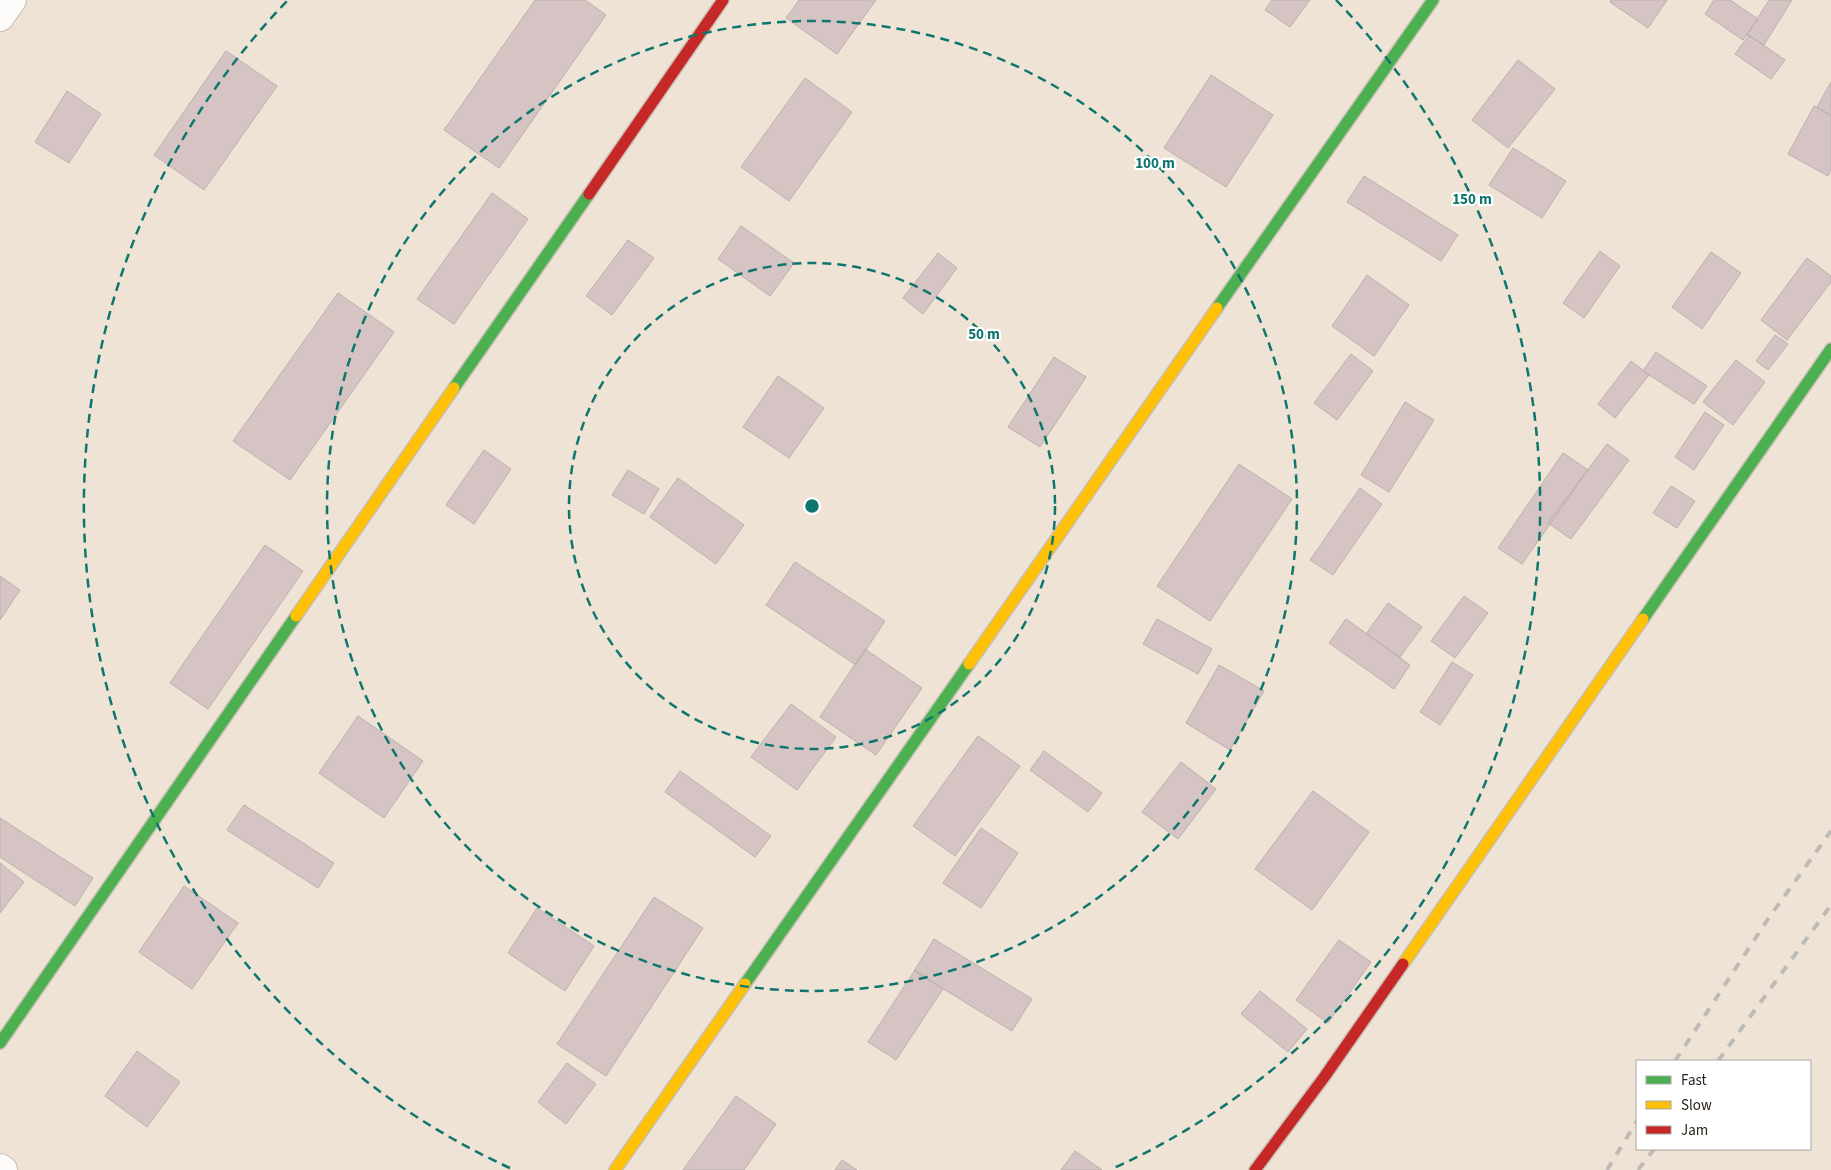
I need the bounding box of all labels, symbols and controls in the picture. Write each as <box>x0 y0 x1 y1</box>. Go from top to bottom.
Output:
text: 100 m <box>1135 153 1175 174</box>
text: 150 m <box>1452 189 1492 210</box>
text: 50 m <box>968 324 1000 345</box>
centre of rings <box>803 497 821 515</box>
legend <box>1636 1060 1811 1150</box>
text: Fast <box>1681 1070 1707 1091</box>
text: Slow <box>1681 1095 1712 1116</box>
text: Jam <box>1681 1120 1708 1141</box>

